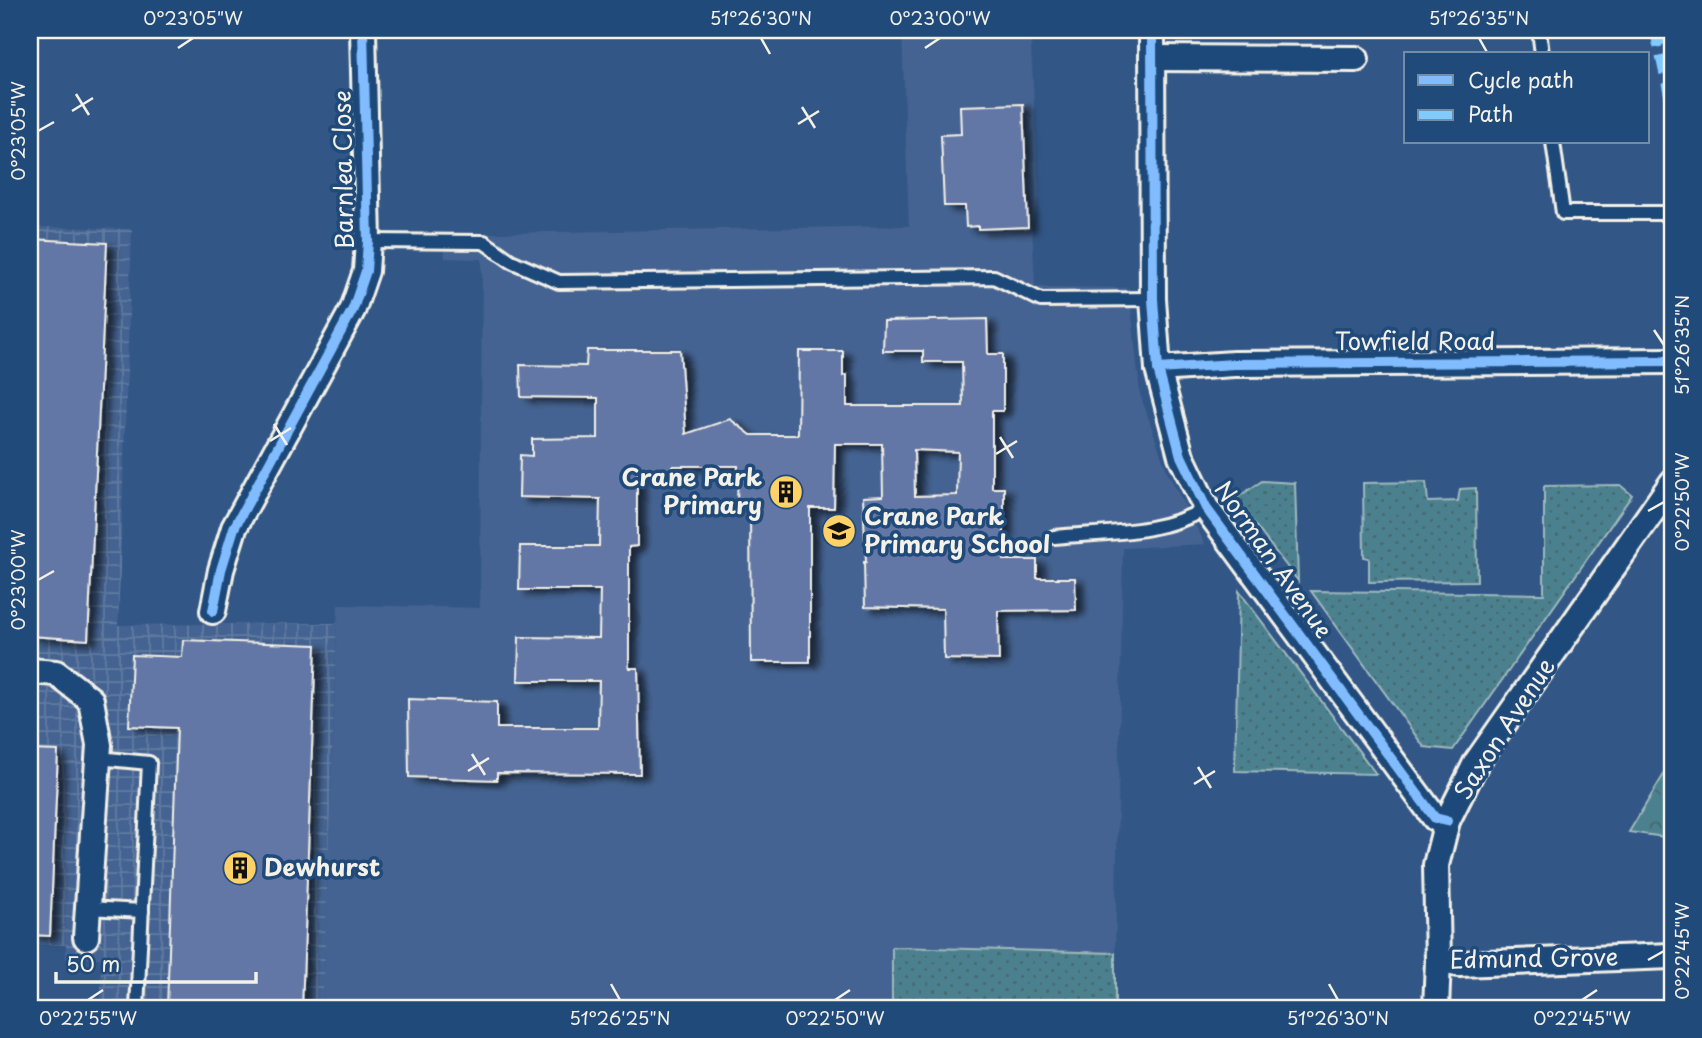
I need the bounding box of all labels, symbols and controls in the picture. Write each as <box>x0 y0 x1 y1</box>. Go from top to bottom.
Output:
text: 0°23'05"W <box>143 4 243 31</box>
text: 51°26'30"N <box>710 4 812 31</box>
text: 0°23'00"W <box>890 4 991 31</box>
text: 51°26'35"N <box>1429 4 1529 31</box>
legend <box>1404 52 1650 144</box>
text: Cycle path <box>1468 63 1574 95</box>
text: 0°23'05"W <box>4 81 31 181</box>
street label: Barnlea Close <box>323 90 361 250</box>
text: Path <box>1468 97 1513 129</box>
text: 51°26'35"N <box>1668 295 1695 395</box>
street label: Towfield Road <box>1335 322 1495 358</box>
text: 0°22'50"W <box>1668 452 1695 552</box>
place label: Crane Park Primary <box>622 458 762 522</box>
building icon: Crane Park Primary <box>767 473 805 511</box>
street label: Norman Avenue <box>1207 473 1342 645</box>
place label: Crane Park Primary School <box>864 497 1050 561</box>
school or university icon: Crane Park Primary School <box>820 512 858 550</box>
text: 0°23'00"W <box>4 529 31 631</box>
street label: Saxon Avenue <box>1444 650 1563 806</box>
place label: Dewhurst <box>264 848 380 884</box>
building icon: Dewhurst <box>221 849 259 887</box>
text: 0°22'45"W <box>1668 902 1695 1000</box>
street label: Edmund Grove <box>1449 938 1619 976</box>
scale bar <box>56 940 256 984</box>
text: 50 m <box>66 947 120 979</box>
text: 0°22'55"W <box>39 1004 137 1031</box>
text: 51°26'25"N <box>569 1004 671 1031</box>
text: 0°22'50"W <box>785 1004 885 1031</box>
text: 51°26'30"N <box>1287 1004 1389 1031</box>
text: 0°22'45"W <box>1533 1004 1631 1031</box>

